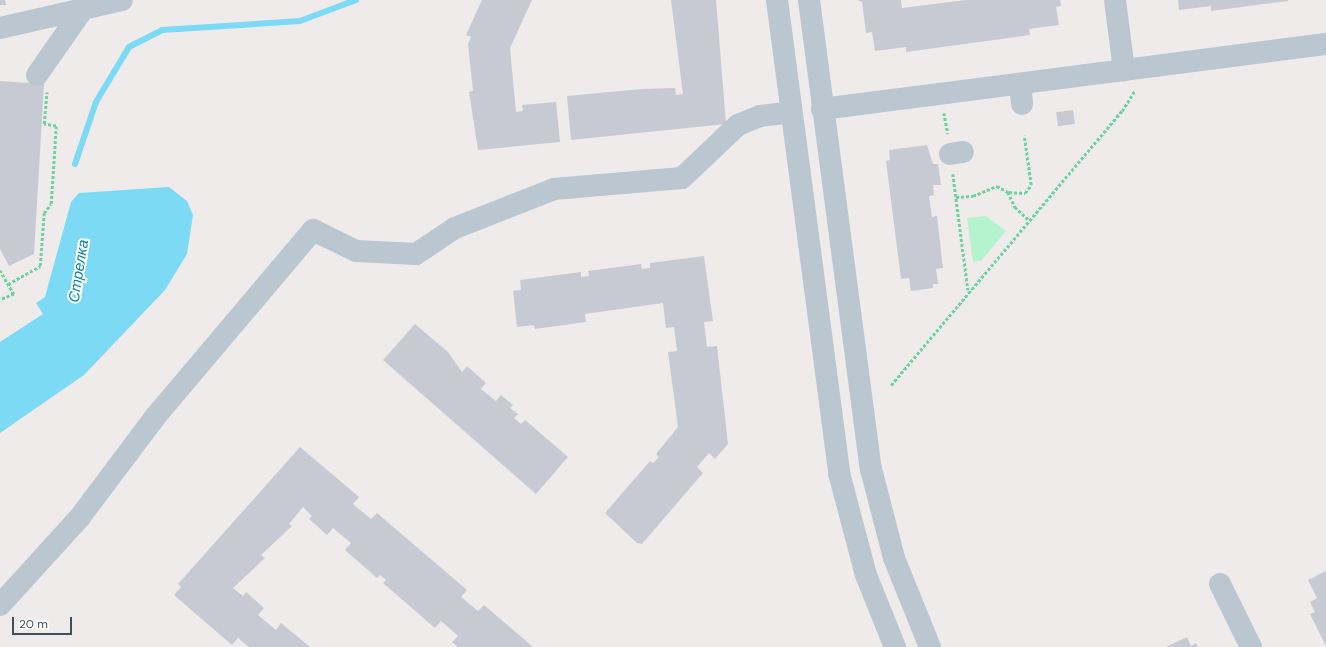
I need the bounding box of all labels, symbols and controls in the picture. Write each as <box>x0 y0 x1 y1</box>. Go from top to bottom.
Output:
water label: Стрелка <box>65 238 93 304</box>
scale bar <box>14 609 74 635</box>
text: 20 m <box>19 616 48 632</box>

